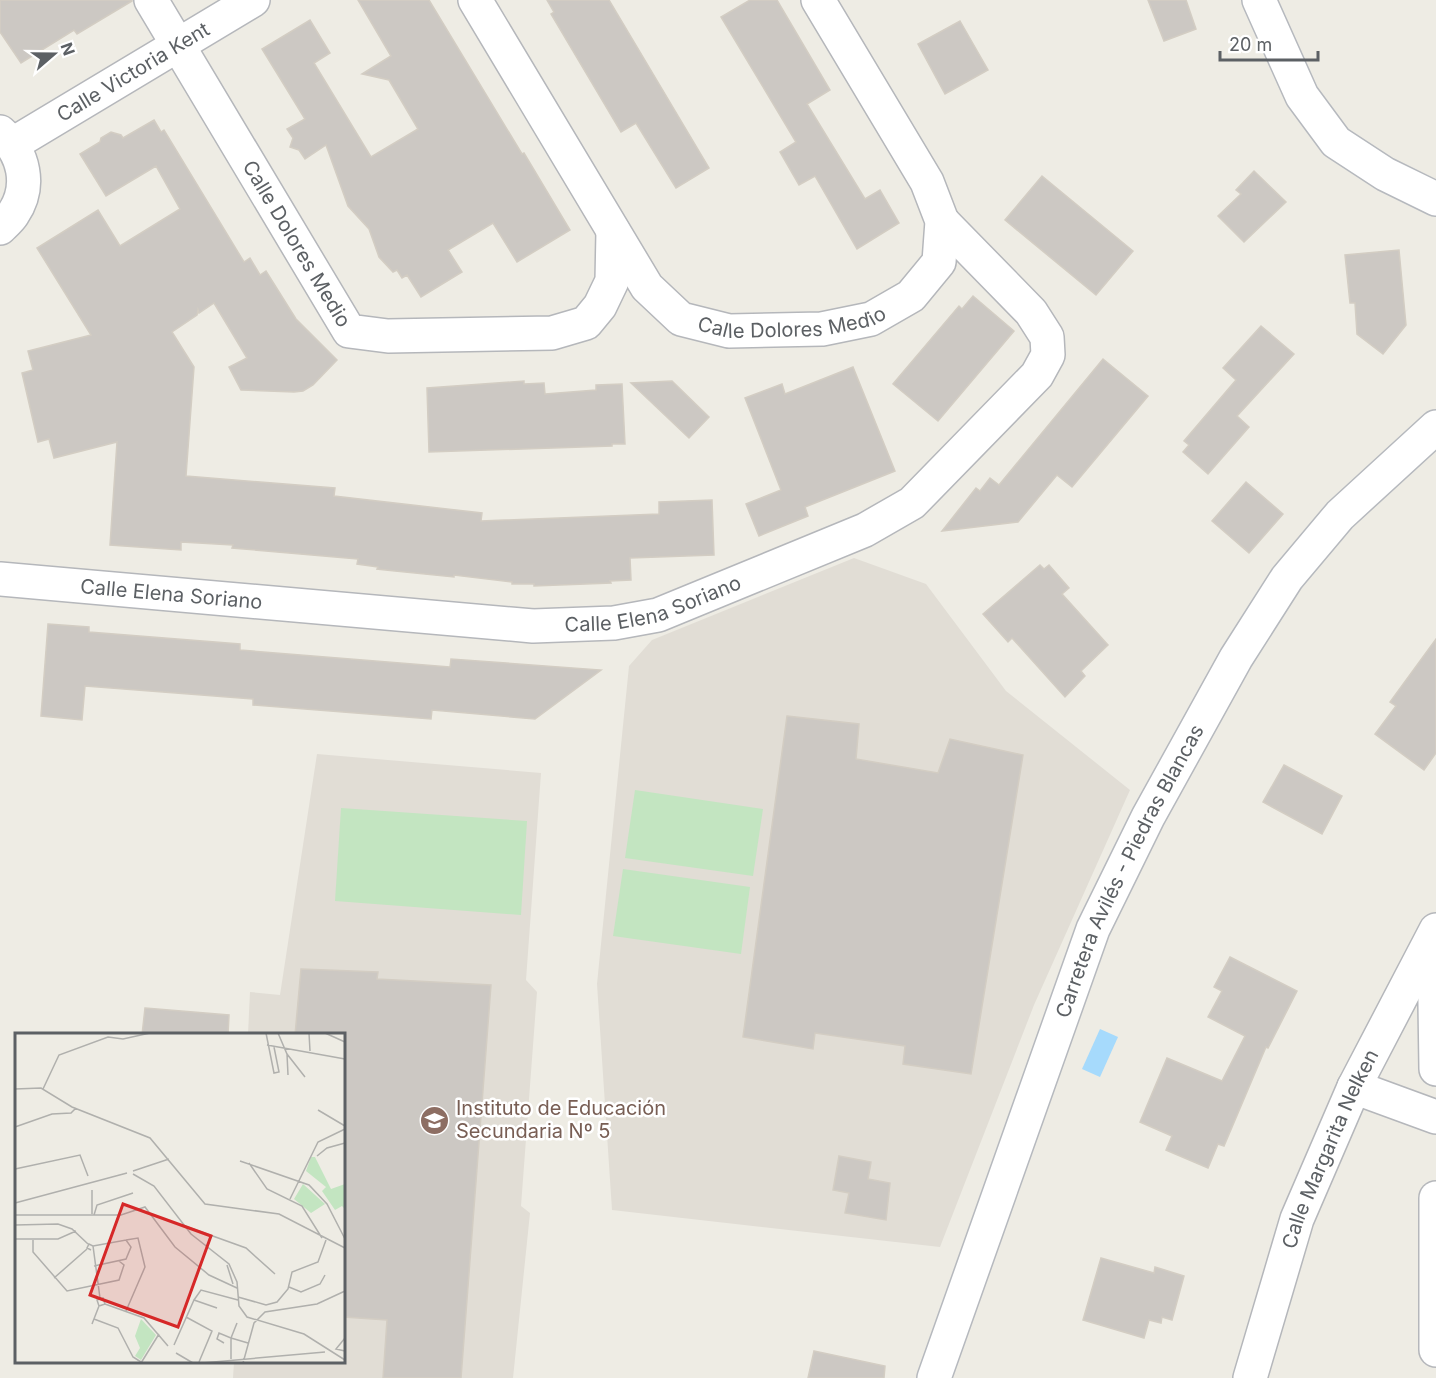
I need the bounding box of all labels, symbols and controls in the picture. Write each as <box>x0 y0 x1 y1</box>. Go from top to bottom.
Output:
street label: Calle Victoria Kent <box>52 17 214 127</box>
north arrow <box>24 24 84 84</box>
scale bar <box>1220 24 1318 62</box>
text: 20 m <box>1229 34 1272 55</box>
text: N <box>57 40 80 58</box>
street label: Calle Dolores Medio <box>238 156 356 331</box>
street label: Calle Dolores Medio <box>695 301 890 343</box>
street label: Calle Elena Soriano <box>564 570 744 637</box>
street label: Calle Elena Soriano <box>79 574 263 614</box>
street label: Carretera Avilés - Piedras Blancas <box>1051 720 1209 1021</box>
inset map <box>15 1033 345 1363</box>
street label: Calle Margarita Nelken <box>1277 1045 1384 1251</box>
place label: Instituto de Educación Secundaria Nº 5 <box>456 1096 666 1143</box>
school or university icon: Instituto de Educación Secundaria Nº 5 <box>419 1104 451 1136</box>

